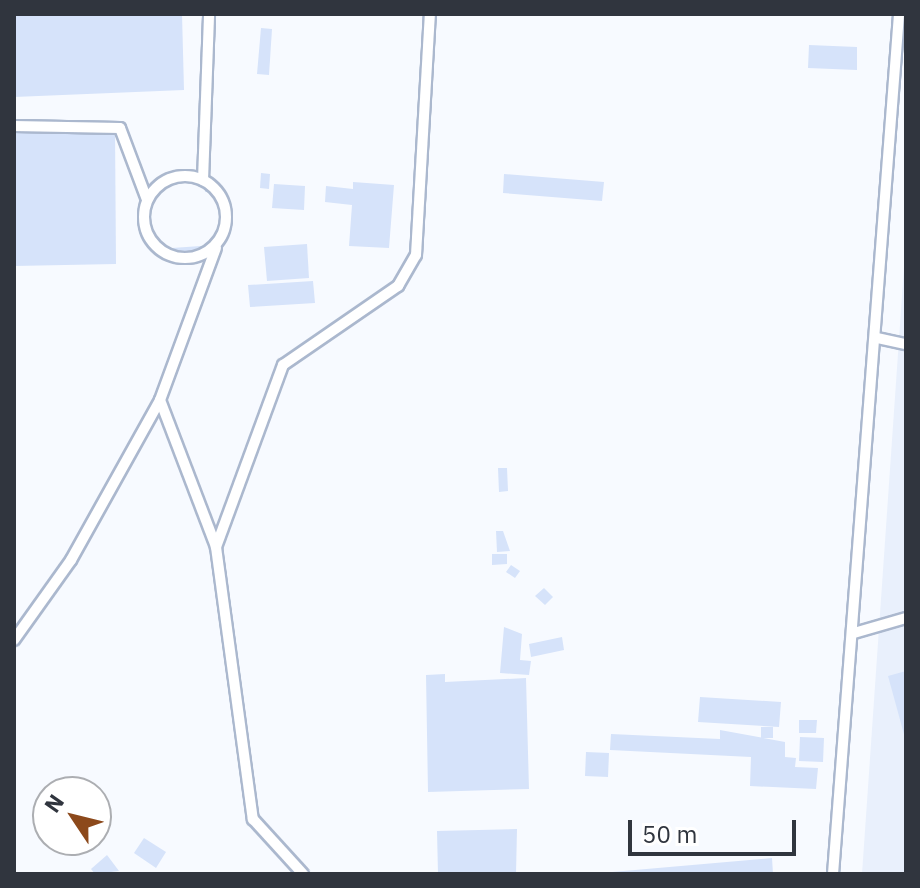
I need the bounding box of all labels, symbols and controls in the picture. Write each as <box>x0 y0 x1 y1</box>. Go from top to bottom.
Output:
north arrow <box>32 776 112 856</box>
text: N <box>37 788 70 818</box>
scale bar <box>632 804 800 854</box>
text: 50 m <box>642 818 697 850</box>

